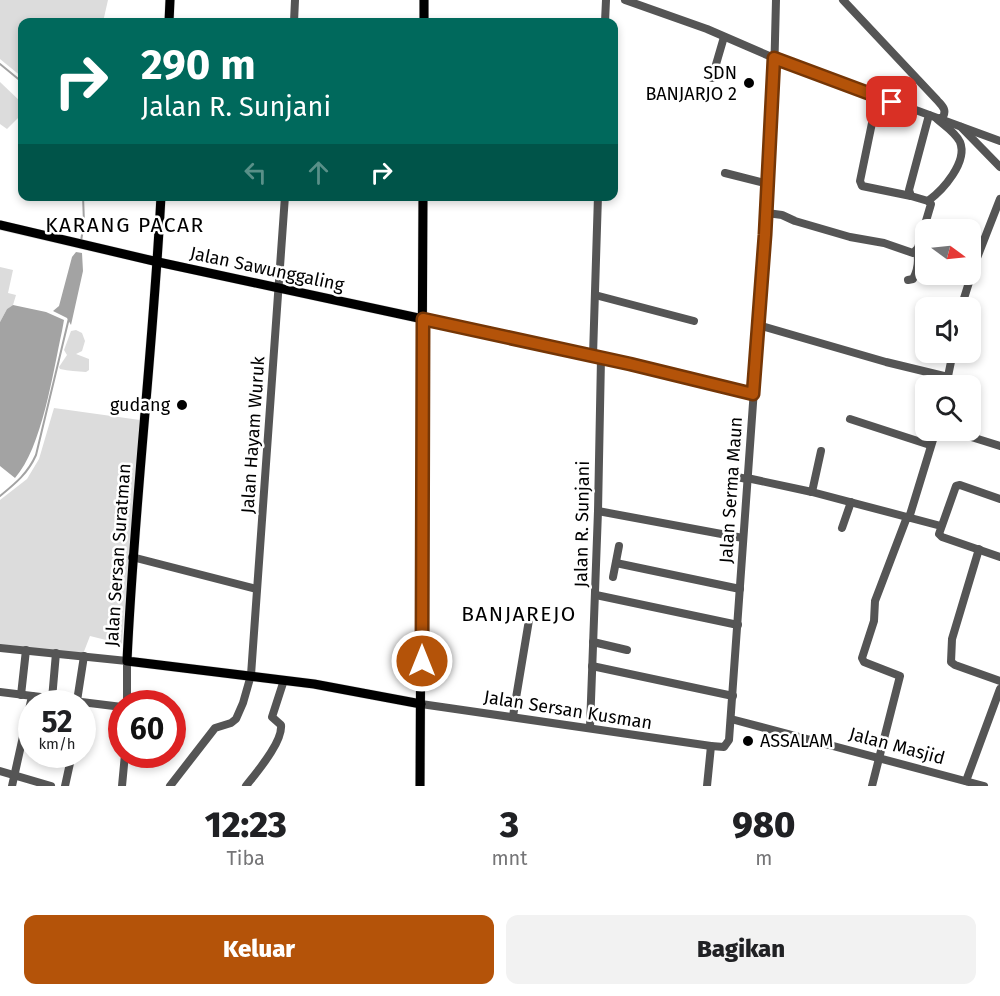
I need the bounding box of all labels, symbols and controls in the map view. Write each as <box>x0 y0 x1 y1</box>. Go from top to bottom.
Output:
text: 290 m <box>141 40 256 90</box>
icon: right <box>42 42 120 120</box>
place label: SDN BANJARJO 2 <box>645 62 737 105</box>
marker: SDN BANJARJO 2 <box>742 76 756 90</box>
pin <box>866 76 917 127</box>
icon: arrive <box>875 85 908 118</box>
text: Jalan R. Sunjani <box>141 91 331 123</box>
icon: left <box>239 156 272 189</box>
icon: ahead <box>302 156 335 189</box>
icon: right <box>365 156 398 189</box>
district label: KARANG PACAR <box>45 212 205 238</box>
north arrow <box>915 219 981 285</box>
map controls <box>915 219 981 441</box>
street label: Jalan Sawunggaling <box>188 242 347 296</box>
button: sound <box>915 297 981 363</box>
street label: Jalan Hayam Wuruk <box>237 355 270 514</box>
button: search <box>915 375 981 441</box>
place label: gudang <box>110 394 171 416</box>
marker: gudang <box>175 398 189 412</box>
street label: Jalan Serma Maun <box>715 416 747 564</box>
street label: Jalan R. Sunjani <box>570 460 594 588</box>
street label: Jalan Sersan Suratman <box>101 463 135 647</box>
district label: BANJAREJO <box>461 601 577 627</box>
position arrow <box>390 629 454 693</box>
street label: Jalan Sersan Kusman <box>482 686 654 734</box>
speed limit sign: 60 <box>108 690 186 768</box>
text: 52 <box>41 704 73 740</box>
street label: Jalan Masjid <box>847 723 947 769</box>
place label: ASSALAM <box>760 730 833 752</box>
marker: ASSALAM <box>741 734 755 748</box>
text: km/h <box>38 735 76 753</box>
text: 12:23 <box>205 803 287 847</box>
text: 3 <box>500 803 519 847</box>
text: 980 <box>732 803 795 847</box>
text: Tiba <box>226 846 265 870</box>
text: mnt <box>491 846 528 870</box>
text: m <box>755 846 772 870</box>
button: Keluar <box>24 915 494 984</box>
button: Bagikan <box>506 915 976 984</box>

